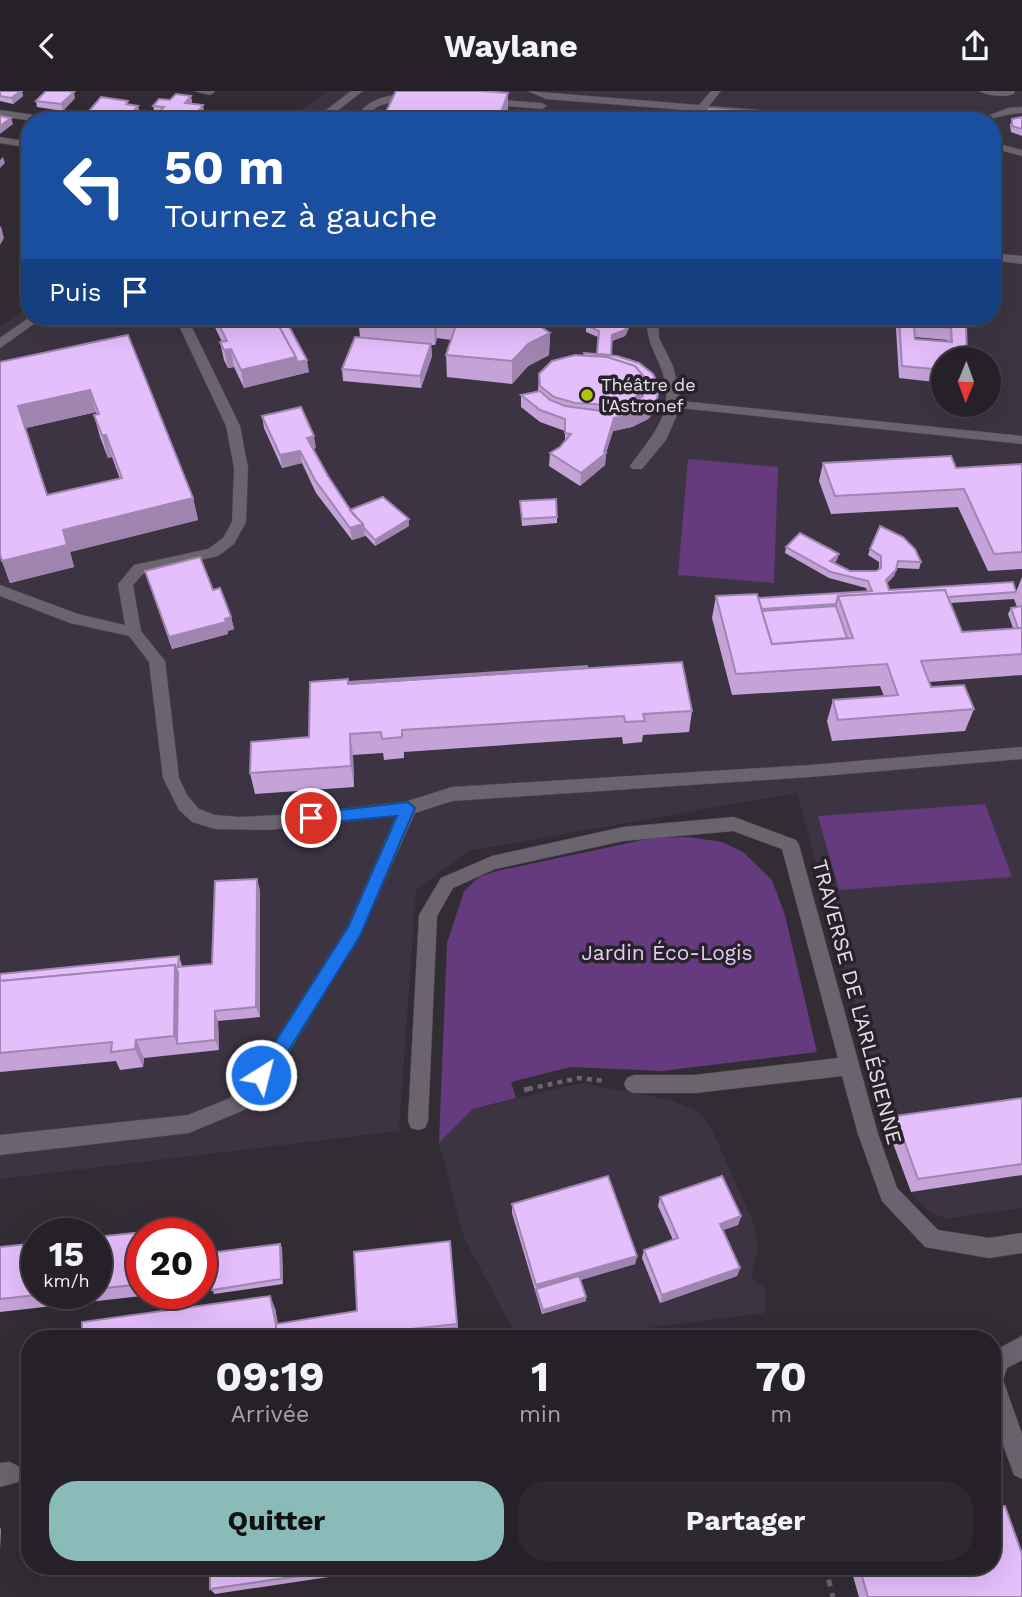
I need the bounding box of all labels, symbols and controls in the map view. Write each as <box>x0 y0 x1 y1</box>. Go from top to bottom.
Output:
icon: back <box>28 27 66 65</box>
text: Waylane <box>444 27 578 65</box>
icon: share <box>956 27 994 65</box>
text: 50 m <box>164 138 284 196</box>
icon: left <box>49 140 140 231</box>
text: Tournez à gauche <box>164 197 437 235</box>
icon: arrive <box>116 273 154 311</box>
text: Puis <box>49 277 102 307</box>
north arrow <box>931 347 1001 417</box>
map controls <box>931 347 1001 417</box>
place label: Théâtre de l'Astronef <box>601 374 696 416</box>
marker: Théâtre de l'Astronef <box>579 387 595 403</box>
pin <box>281 788 341 848</box>
icon: arrive <box>292 799 330 837</box>
street label: TRAVERSE DE L'ARLÉSIENNE <box>807 857 908 1147</box>
park label: Jardin Éco-Logis <box>581 940 753 965</box>
position arrow <box>224 1038 298 1112</box>
speed limit sign: 20 <box>126 1218 217 1309</box>
text: 15 <box>49 1233 84 1275</box>
text: km/h <box>43 1270 90 1291</box>
text: 09:19 <box>215 1352 325 1401</box>
text: 1 <box>531 1352 549 1401</box>
text: 70 <box>755 1352 807 1401</box>
text: Arrivée <box>231 1401 309 1428</box>
text: min <box>519 1401 561 1428</box>
text: m <box>770 1401 792 1428</box>
button: Quitter <box>49 1481 504 1561</box>
button: Partager <box>518 1481 973 1561</box>

